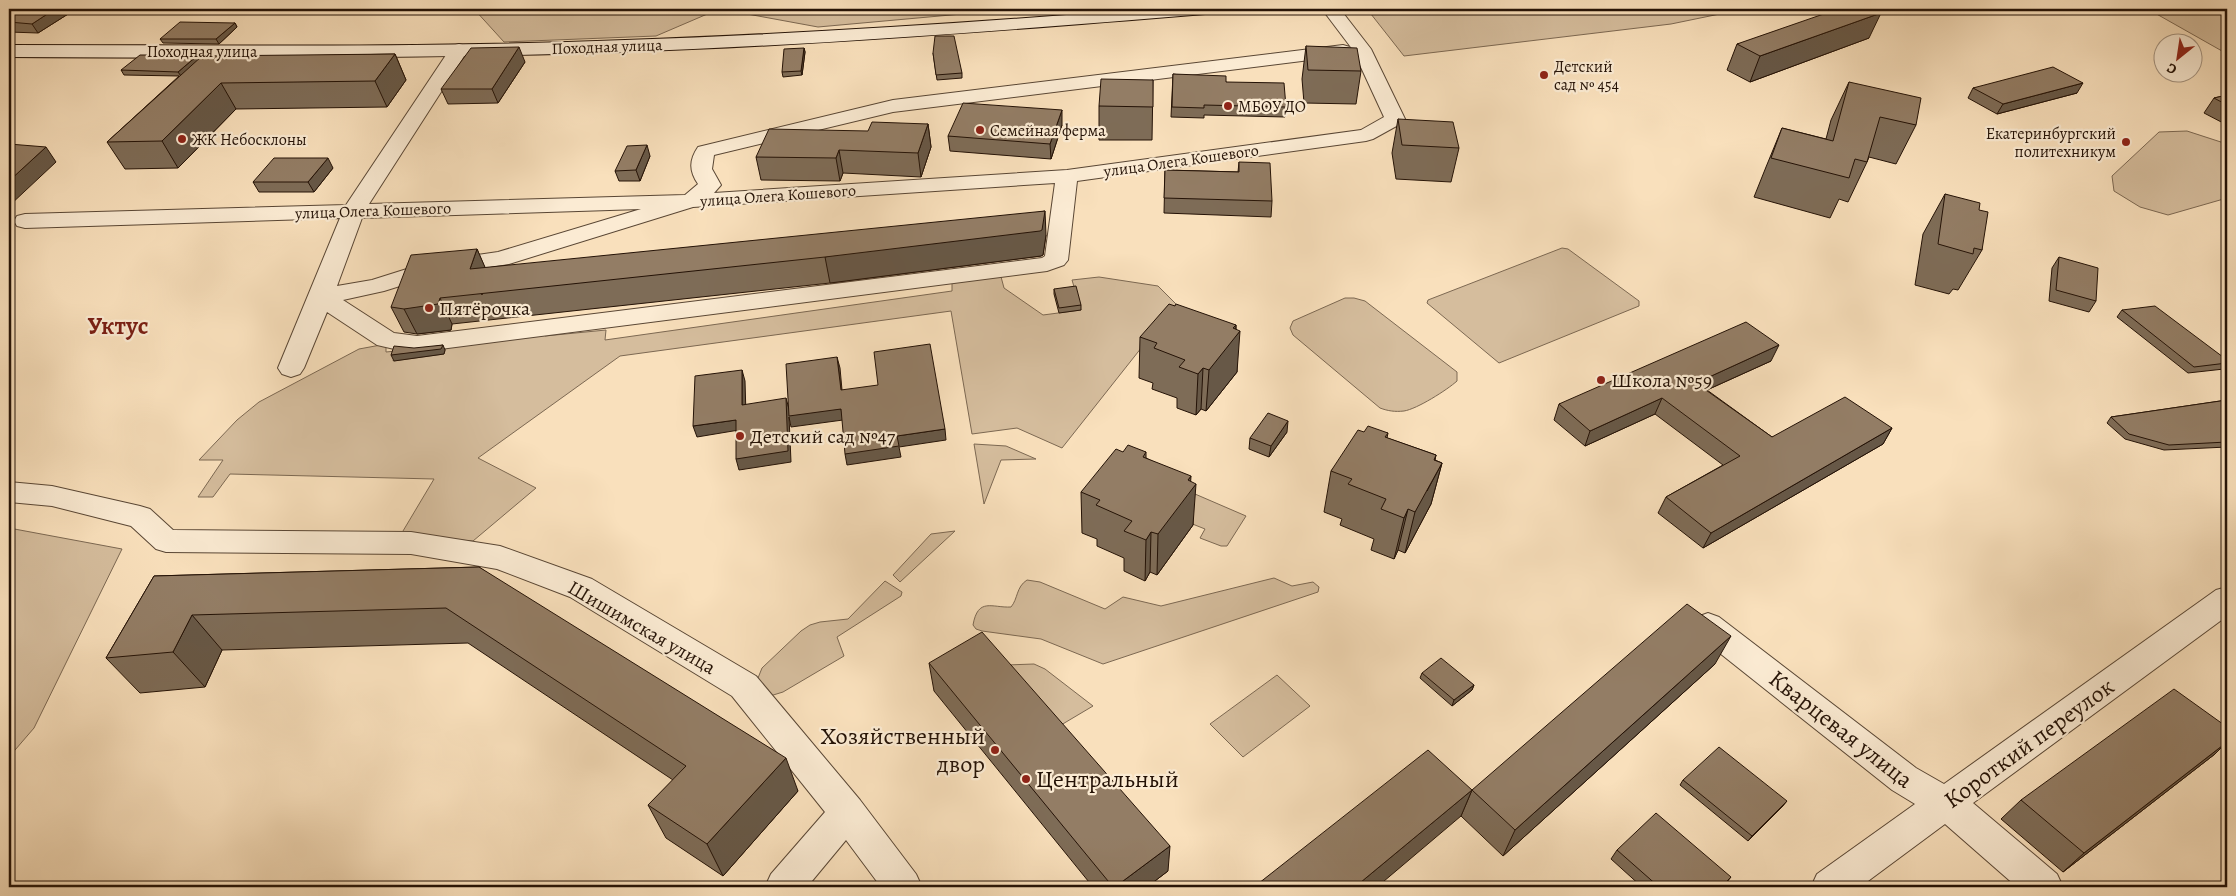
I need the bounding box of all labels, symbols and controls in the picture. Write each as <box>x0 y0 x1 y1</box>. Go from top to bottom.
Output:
north arrow <box>2154 32 2204 82</box>
street label: Походная улица <box>551 34 663 60</box>
street label: Походная улица <box>147 41 258 63</box>
place label: Детский сад № 454 <box>1554 56 1619 96</box>
text: С <box>2163 58 2180 79</box>
marker: Детский сад № 454 <box>1538 69 1550 81</box>
place label: МБОУ ДО <box>1238 96 1306 118</box>
marker: МБОУ ДО <box>1222 100 1234 112</box>
place label: Семейная ферма <box>990 120 1106 142</box>
place label: Екатеринбургский политехникум <box>1986 123 2116 163</box>
marker: Семейная ферма <box>974 124 986 136</box>
place label: ЖК Небосклоны <box>192 129 307 151</box>
marker: ЖК Небосклоны <box>176 133 188 145</box>
marker: Екатеринбургский политехникум <box>2120 136 2132 148</box>
street label: улица Олега Кошевого <box>1101 139 1260 183</box>
street label: улица Олега Кошевого <box>698 180 857 212</box>
street label: улица Олега Кошевого <box>294 197 451 225</box>
place label: Пятёрочка <box>439 295 531 322</box>
marker: Пятёрочка <box>423 302 435 314</box>
district label: Уктус <box>88 309 148 343</box>
place label: Школа №59 <box>1611 367 1712 394</box>
marker: Школа №59 <box>1595 374 1607 386</box>
place label: Детский сад №47 <box>750 423 896 450</box>
marker: Детский сад №47 <box>734 430 746 442</box>
street label: Шишимская улица <box>563 574 721 681</box>
street label: Кварцевая улица <box>1762 663 1920 795</box>
street label: Короткий переулок <box>1937 670 2121 816</box>
place label: Хозяйственный двор <box>820 720 985 780</box>
marker: Хозяйственный двор <box>989 744 1001 756</box>
place label: Центральный <box>1036 763 1179 795</box>
marker: Центральный <box>1020 773 1032 785</box>

